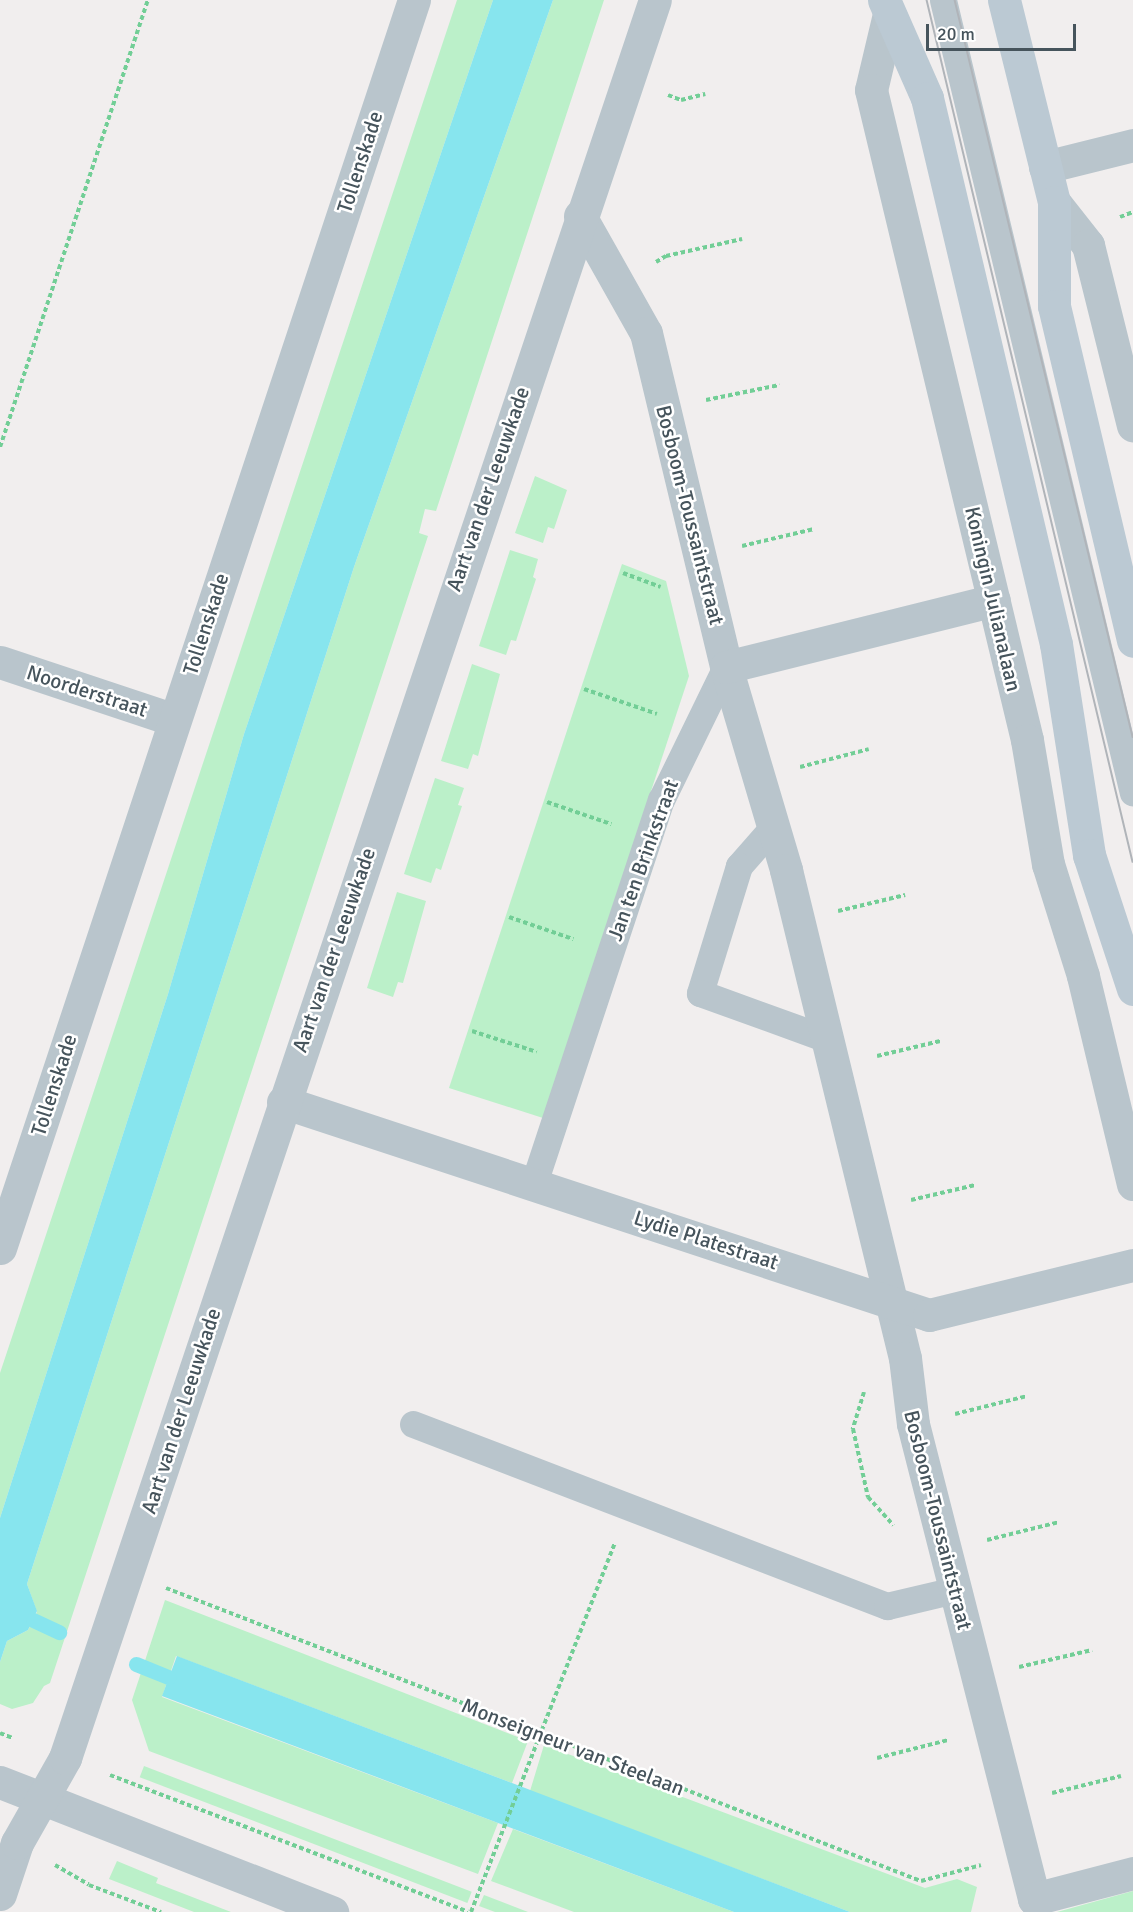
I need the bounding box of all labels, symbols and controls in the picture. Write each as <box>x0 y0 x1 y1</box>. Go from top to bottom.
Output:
scale bar <box>929 12 1079 50</box>
text: 20 m <box>937 23 975 45</box>
street label: Tollenskade <box>332 108 388 216</box>
street label: Aart van der Leeuwkade <box>441 383 535 595</box>
street label: Bosboom-Toussaintstraat <box>650 402 730 628</box>
street label: Koningin Julianalaan <box>959 504 1027 694</box>
street label: Tollenskade <box>178 570 234 678</box>
street label: Noorderstraat <box>23 660 151 722</box>
street label: Jan ten Brinkstraat <box>602 776 684 944</box>
street label: Aart van der Leeuwkade <box>287 844 381 1056</box>
street label: Tollenskade <box>26 1031 82 1139</box>
street label: Lydie Platestraat <box>631 1205 781 1275</box>
street label: Aart van der Leeuwkade <box>136 1305 226 1517</box>
street label: Bosboom-Toussaintstraat <box>898 1407 978 1633</box>
street label: Monseigneur van Steelaan <box>458 1693 688 1801</box>

